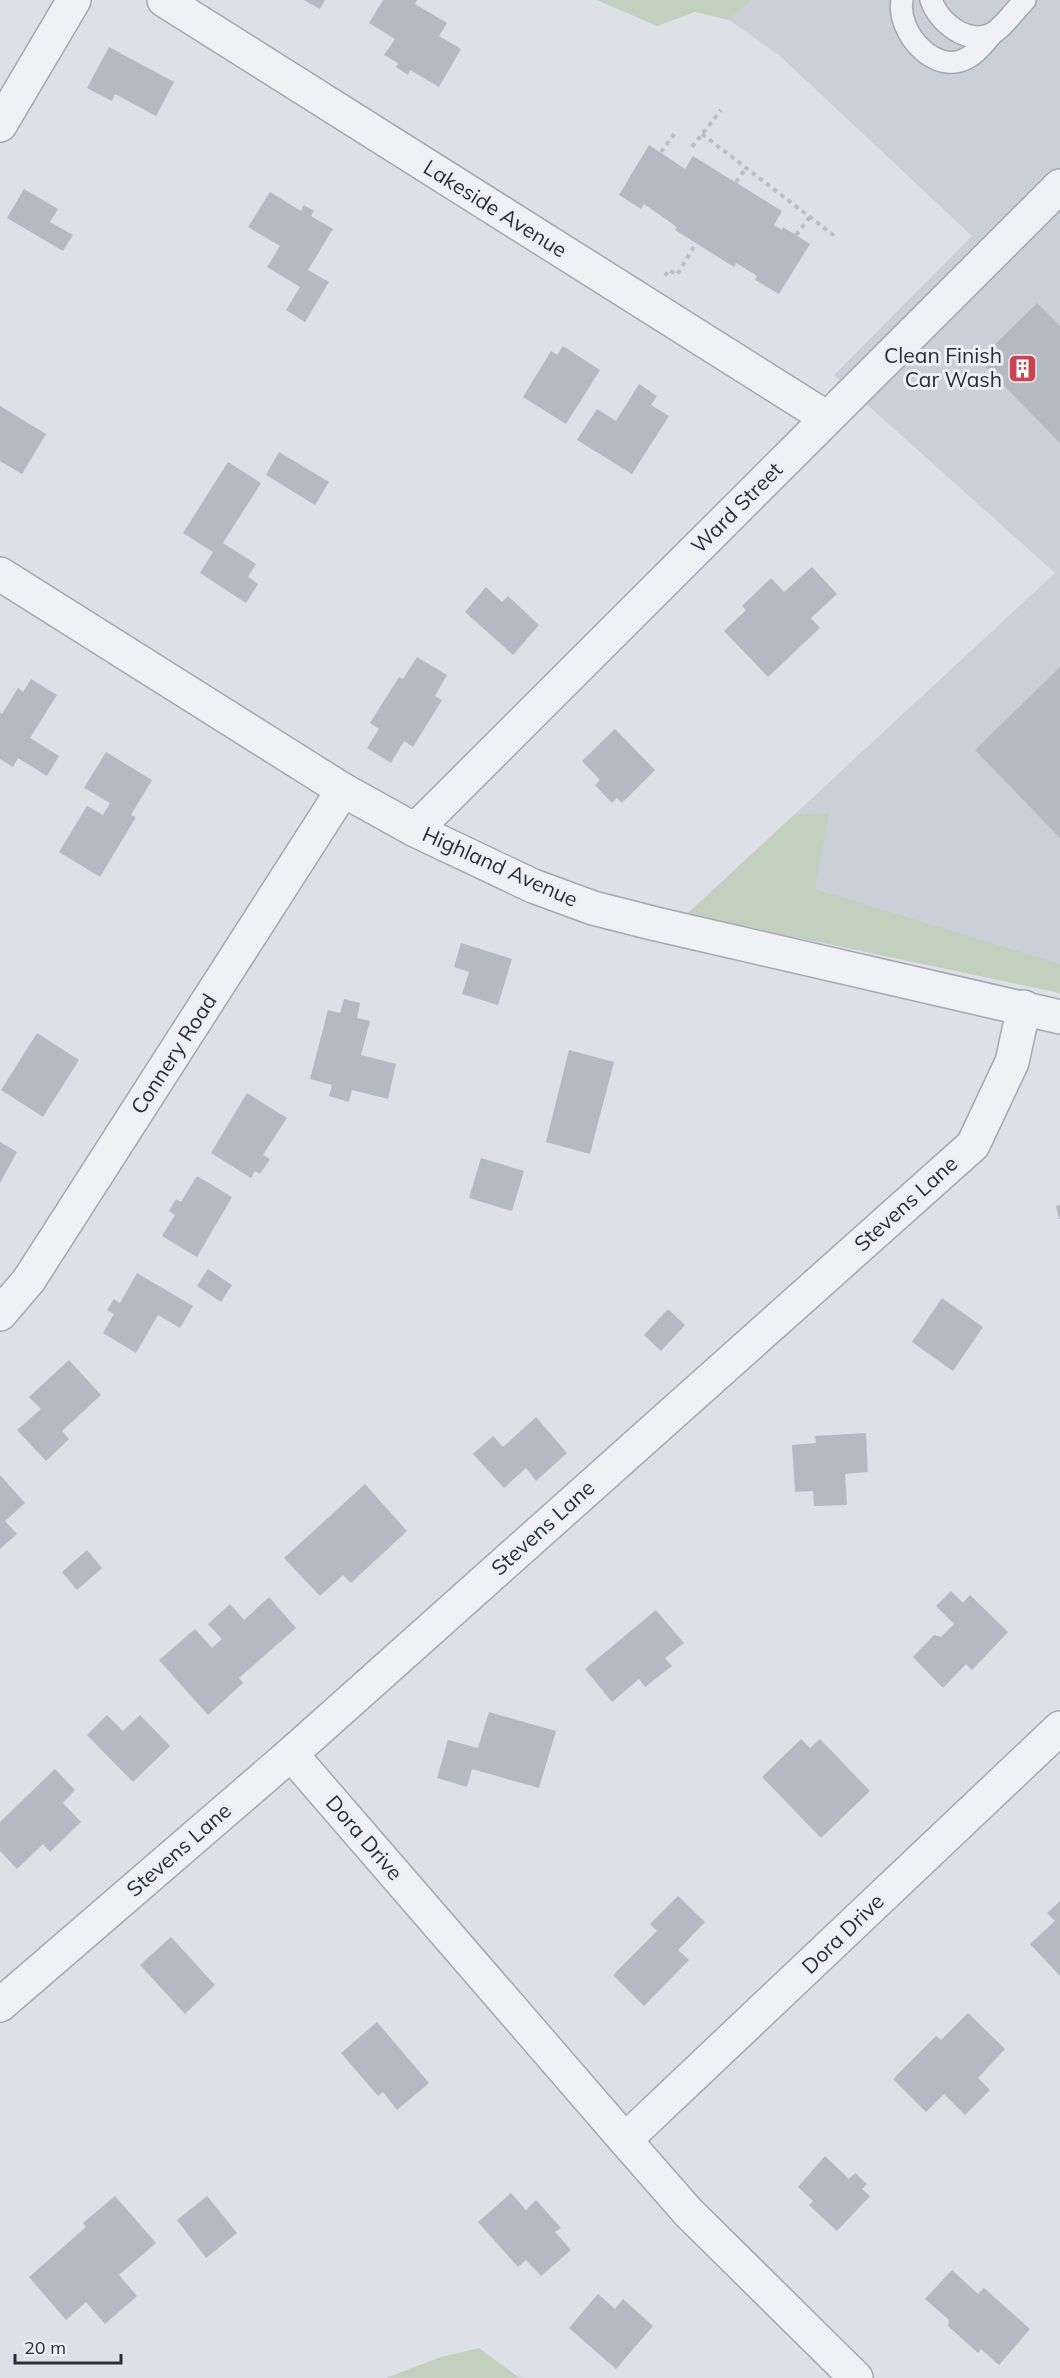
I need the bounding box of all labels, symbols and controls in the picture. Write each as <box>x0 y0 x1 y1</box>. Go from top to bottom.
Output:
street label: Lakeside Avenue <box>419 154 572 263</box>
place label: Clean Finish Car Wash <box>884 342 1002 392</box>
building icon: Clean Finish Car Wash <box>1007 352 1039 384</box>
street label: Ward Street <box>685 456 787 558</box>
street label: Highland Avenue <box>419 820 582 912</box>
street label: Connery Road <box>125 988 222 1118</box>
street label: Stevens Lane <box>848 1150 962 1256</box>
street label: Stevens Lane <box>485 1474 599 1580</box>
street label: Dora Drive <box>321 1790 409 1885</box>
street label: Stevens Lane <box>121 1797 236 1902</box>
street label: Dora Drive <box>796 1888 889 1979</box>
scale bar <box>15 2327 122 2365</box>
text: 20 m <box>24 2336 66 2359</box>

